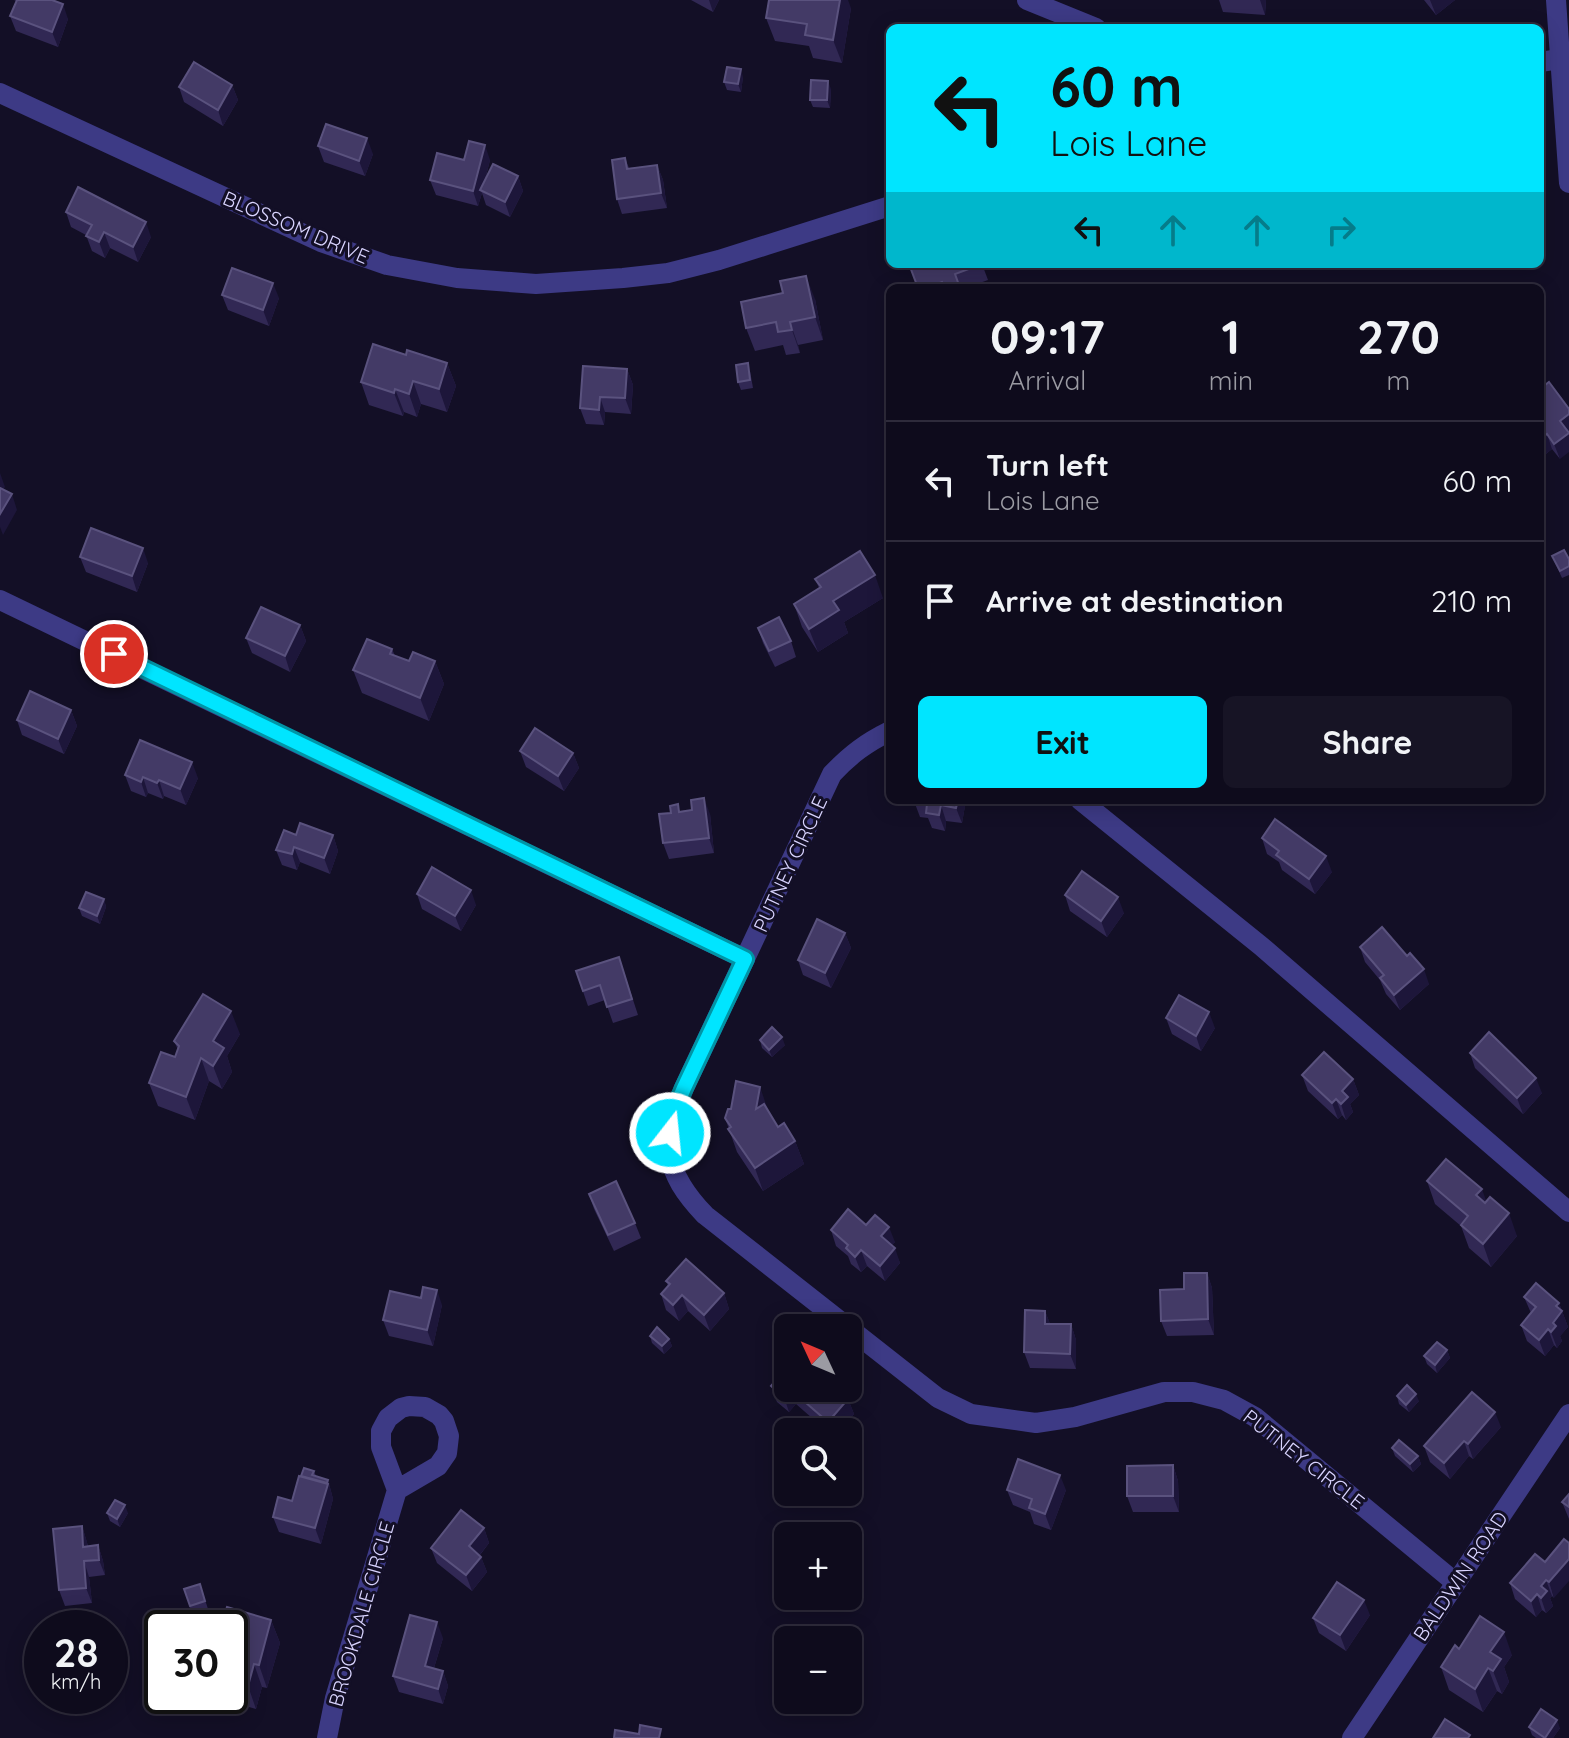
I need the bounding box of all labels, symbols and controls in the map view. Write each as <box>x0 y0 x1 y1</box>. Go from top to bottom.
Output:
text: 60 m <box>1050 51 1183 121</box>
icon: left <box>918 56 1022 160</box>
text: Lois Lane <box>1050 120 1207 165</box>
street label: BLOSSOM DRIVE <box>219 185 373 269</box>
icon: left <box>1067 208 1111 252</box>
icon: ahead <box>1151 208 1195 252</box>
icon: ahead <box>1235 208 1279 252</box>
icon: right <box>1319 208 1363 252</box>
text: 09:17 <box>990 306 1105 366</box>
text: 1 <box>1222 306 1240 366</box>
text: 270 <box>1357 306 1440 366</box>
text: Arrival <box>1008 364 1086 397</box>
text: min <box>1209 364 1253 397</box>
text: m <box>1387 364 1410 397</box>
text: Turn left <box>986 446 1109 484</box>
icon: left <box>918 459 962 503</box>
text: 60 m <box>1442 462 1512 500</box>
text: Lois Lane <box>986 484 1100 517</box>
icon: arrive <box>918 579 962 623</box>
text: Arrive at destination <box>986 582 1284 620</box>
text: 210 m <box>1431 582 1512 620</box>
pin <box>80 620 148 688</box>
icon: arrive <box>92 632 136 676</box>
button: Exit <box>918 696 1207 788</box>
button: Share <box>1223 696 1512 788</box>
street label: PUTNEY CIRCLE <box>748 792 832 936</box>
position arrow <box>628 1091 712 1175</box>
north arrow <box>774 1314 862 1402</box>
map controls <box>774 1314 862 1714</box>
street label: PUTNEY CIRCLE <box>1238 1404 1370 1514</box>
button: search <box>774 1418 862 1506</box>
street label: BALDWIN ROAD <box>1407 1506 1513 1646</box>
street label: BROOKDALE CIRCLE <box>323 1519 399 1709</box>
button: + <box>774 1522 862 1610</box>
speed limit sign: 30 <box>144 1610 248 1714</box>
button: − <box>774 1626 862 1714</box>
text: 28 <box>54 1627 98 1677</box>
text: km/h <box>51 1669 101 1694</box>

